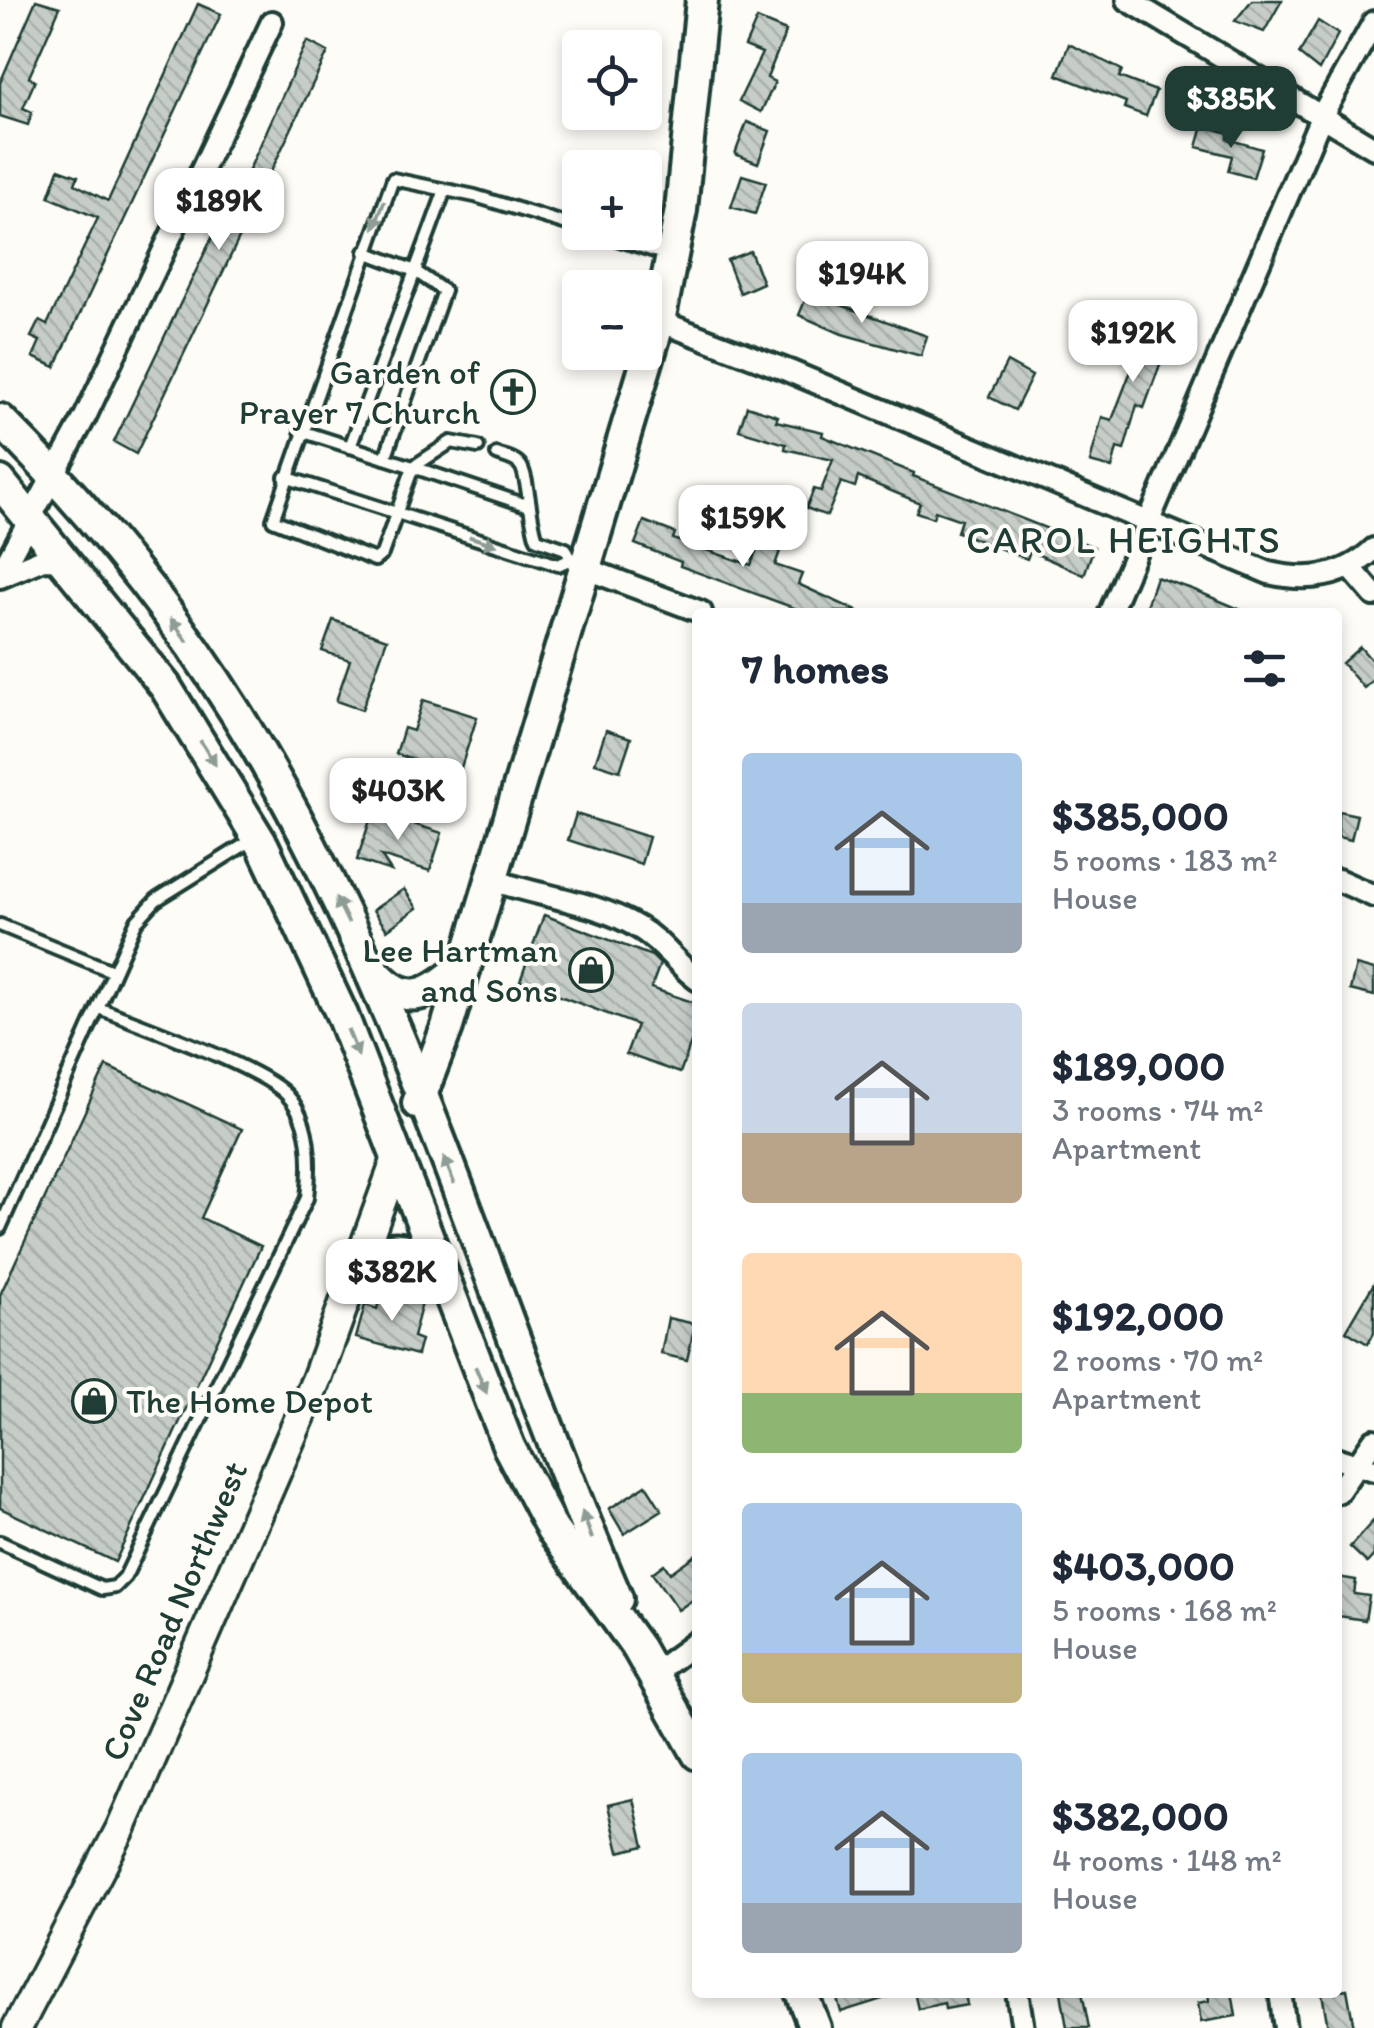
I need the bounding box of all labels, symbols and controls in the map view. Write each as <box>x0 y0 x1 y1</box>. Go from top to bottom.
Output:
map controls <box>562 30 662 370</box>
button: locate <box>562 30 662 130</box>
pin: $385K <box>1161 66 1301 151</box>
text: $385K <box>1187 79 1275 117</box>
button: + <box>562 150 662 250</box>
pin: $189K <box>149 168 289 253</box>
text: $189K <box>176 181 262 219</box>
one-way arrow <box>371 201 386 231</box>
pin: $194K <box>792 241 932 326</box>
text: $194K <box>818 254 906 292</box>
button: − <box>562 270 662 370</box>
pin: $192K <box>1063 300 1203 385</box>
text: $192K <box>1090 313 1176 351</box>
place label: Garden of Prayer 7 Church <box>239 351 481 433</box>
church icon: Garden of Prayer 7 Church <box>490 369 536 415</box>
pin: $159K <box>673 485 813 570</box>
text: $159K <box>700 498 786 536</box>
district label: CAROL HEIGHTS <box>966 517 1282 563</box>
one-way arrow <box>468 535 498 550</box>
one-way arrow <box>169 617 189 643</box>
icon: filters <box>1237 641 1292 696</box>
text: 7 homes <box>742 643 889 694</box>
one-way arrow <box>199 739 216 767</box>
pin: $403K <box>328 758 468 843</box>
text: $403K <box>351 771 445 809</box>
text: $385,000 <box>1052 790 1229 841</box>
icon: home <box>822 793 942 913</box>
text: 5 rooms · 183 m² <box>1052 841 1278 879</box>
text: House <box>1052 879 1138 917</box>
one-way arrow <box>334 896 351 925</box>
place label: Lee Hartman and Sons <box>362 929 558 1011</box>
shop icon: Lee Hartman and Sons <box>568 947 614 993</box>
one-way arrow <box>346 1029 362 1059</box>
text: $189,000 <box>1052 1040 1225 1091</box>
icon: home <box>822 1043 942 1163</box>
text: 3 rooms · 74 m² <box>1052 1091 1263 1129</box>
text: Apartment <box>1052 1129 1201 1167</box>
one-way arrow <box>441 1155 457 1185</box>
pin: $382K <box>322 1239 462 1324</box>
text: $382K <box>348 1252 436 1290</box>
text: $192,000 <box>1052 1290 1224 1341</box>
icon: home <box>822 1293 942 1413</box>
text: 2 rooms · 70 m² <box>1052 1341 1263 1379</box>
one-way arrow <box>473 1365 489 1395</box>
shop icon: The Home Depot <box>71 1378 117 1424</box>
text: Apartment <box>1052 1379 1201 1417</box>
place label: The Home Depot <box>126 1380 373 1422</box>
street label: Cove Road Northwest <box>92 1455 256 1767</box>
one-way arrow <box>579 1510 594 1540</box>
text: $403,000 <box>1052 1540 1235 1591</box>
icon: home <box>822 1543 942 1663</box>
text: 5 rooms · 168 m² <box>1052 1591 1277 1629</box>
text: House <box>1052 1629 1138 1667</box>
text: $382,000 <box>1052 1790 1229 1841</box>
icon: home <box>822 1793 942 1913</box>
text: 4 rooms · 148 m² <box>1052 1841 1282 1879</box>
text: House <box>1052 1879 1138 1917</box>

